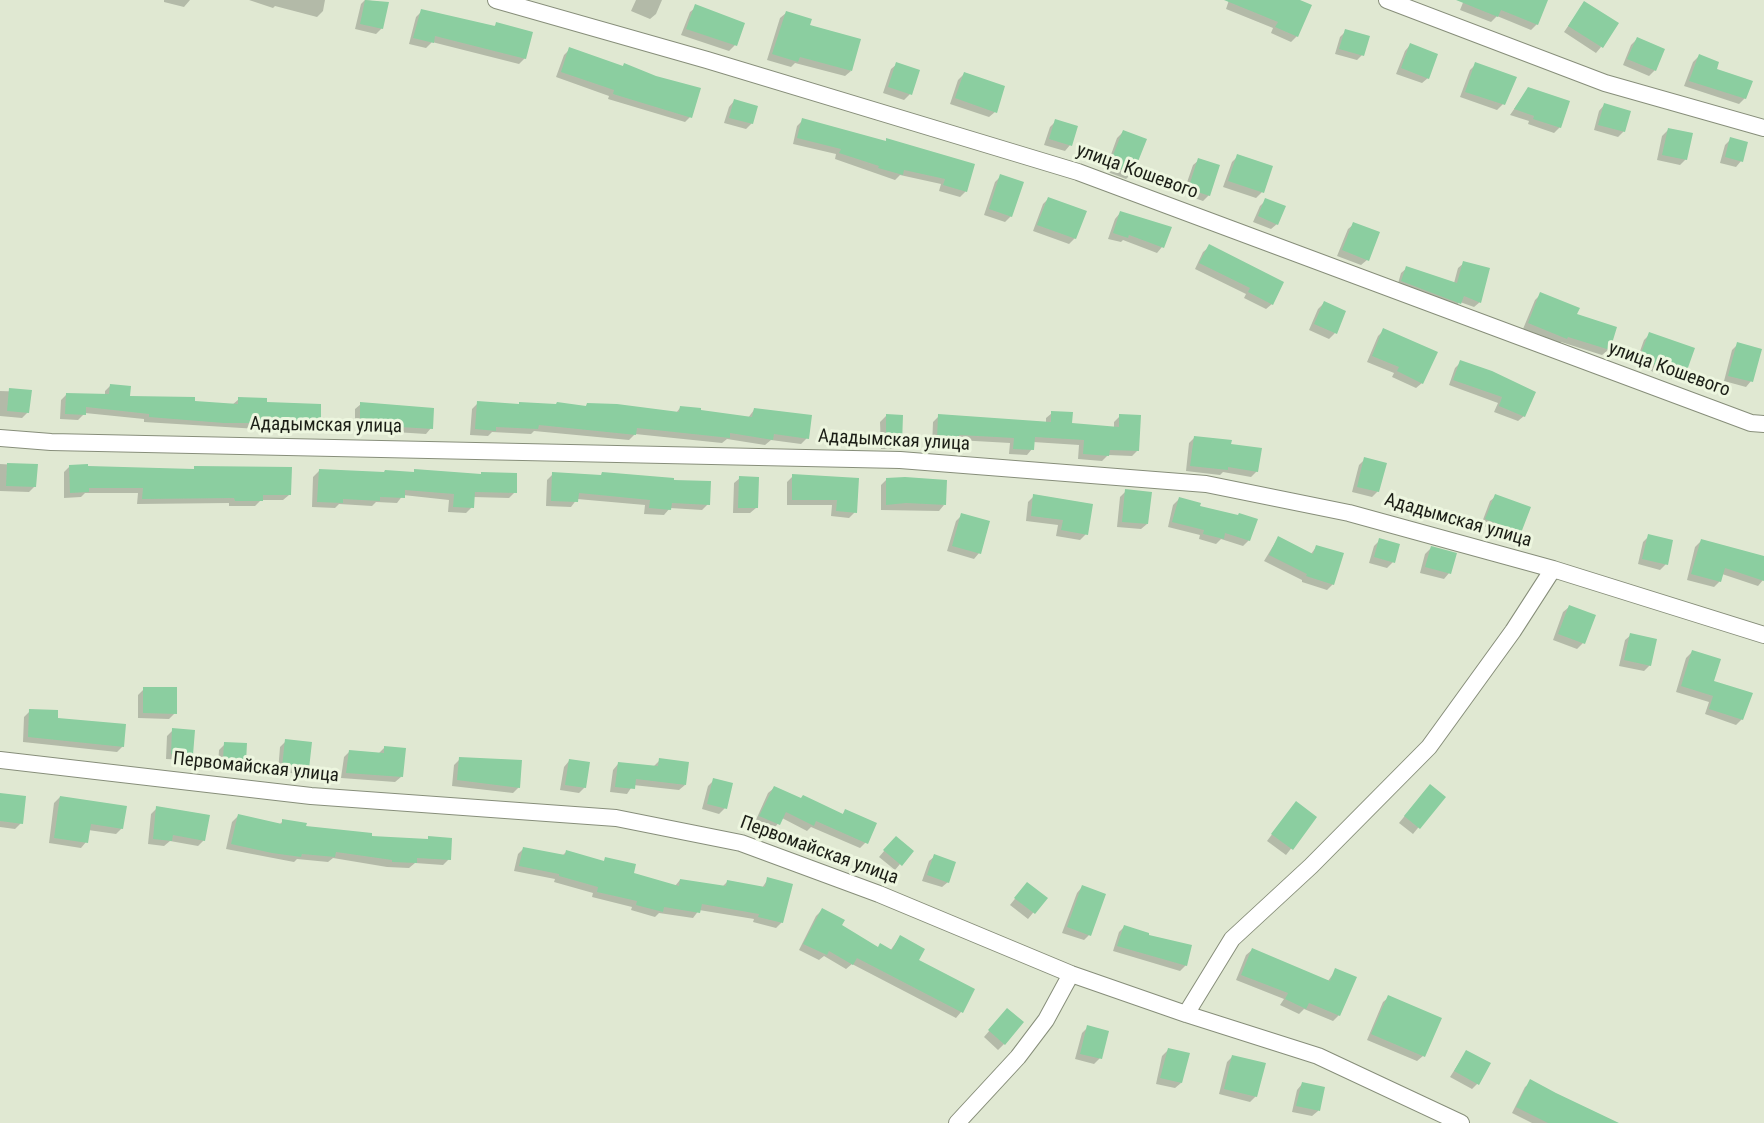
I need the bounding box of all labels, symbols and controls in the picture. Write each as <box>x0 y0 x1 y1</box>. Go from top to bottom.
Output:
street label: улица Кошевого <box>1073 139 1201 205</box>
street label: улица Кошевого <box>1605 337 1733 403</box>
street label: Ададымская улица <box>250 413 402 439</box>
street label: Ададымская улица <box>817 426 971 456</box>
street label: Ададымская улица <box>1382 489 1534 553</box>
street label: Первомайская улица <box>172 748 340 788</box>
street label: Первомайская улица <box>737 812 901 890</box>

